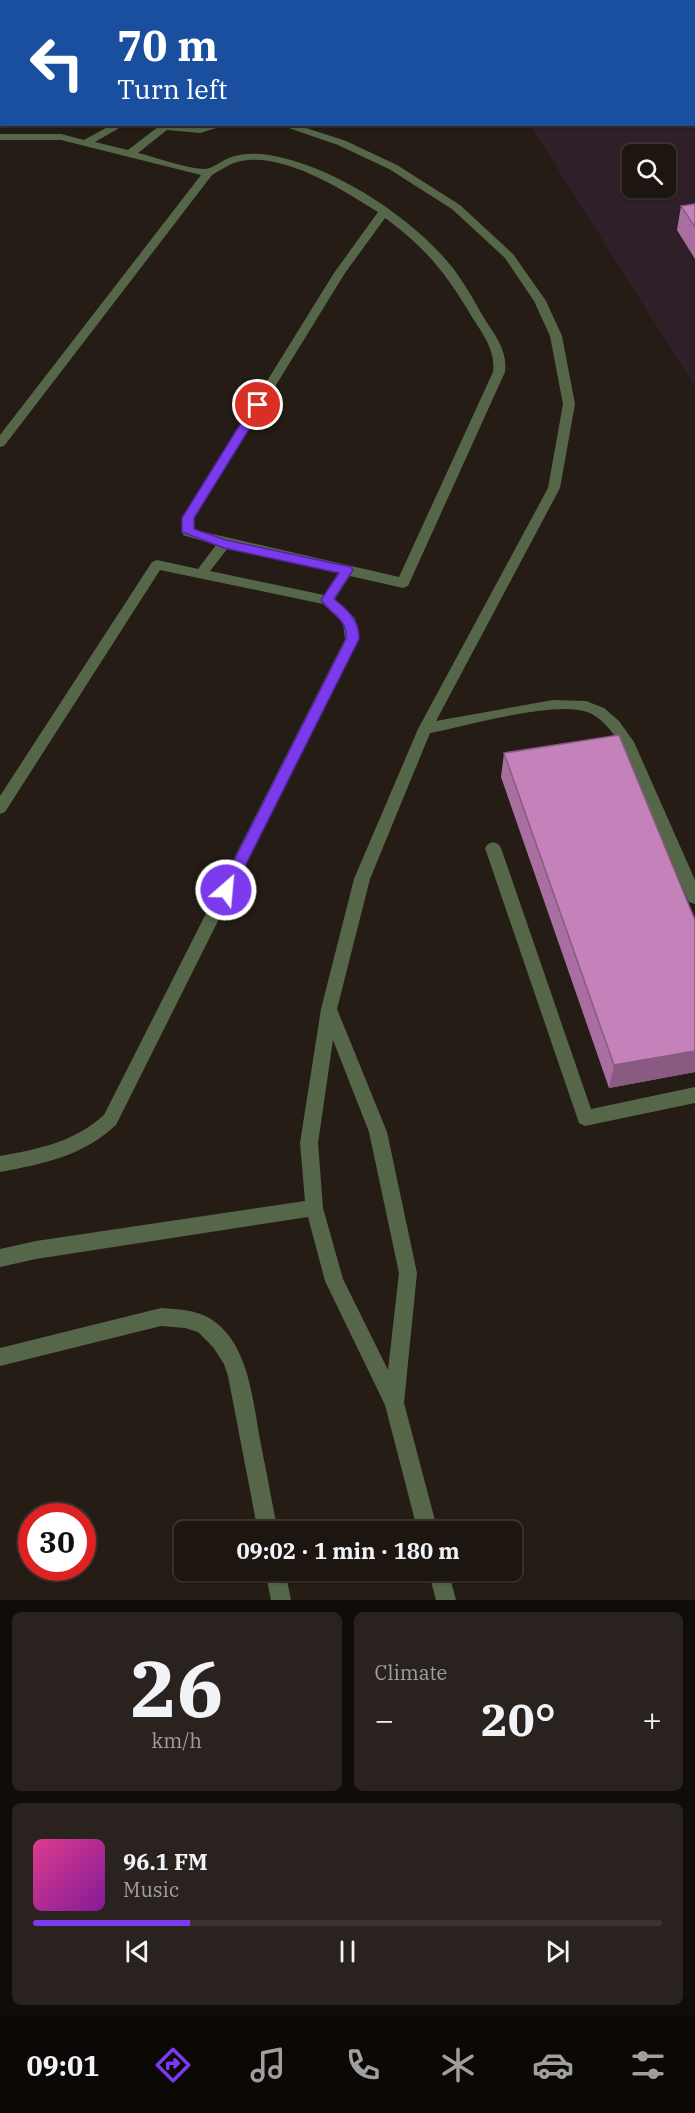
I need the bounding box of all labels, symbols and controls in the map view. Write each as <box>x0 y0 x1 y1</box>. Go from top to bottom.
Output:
text: 70 m <box>117 18 218 73</box>
icon: left <box>18 24 96 102</box>
text: Turn left <box>117 71 228 106</box>
map controls <box>622 144 676 198</box>
button: search <box>622 144 676 198</box>
pin <box>232 379 283 430</box>
icon: arrive <box>241 388 274 421</box>
position arrow <box>194 858 258 922</box>
speed limit sign: 30 <box>18 1503 96 1581</box>
text: 09:02 · 1 min · 180 m <box>236 1536 460 1565</box>
text: 26 <box>130 1637 224 1738</box>
text: Climate <box>375 1659 447 1686</box>
text: 20° <box>481 1690 556 1748</box>
text: − <box>375 1698 394 1741</box>
text: + <box>642 1698 662 1741</box>
text: km/h <box>151 1727 202 1754</box>
text: 96.1 FM <box>123 1847 208 1876</box>
text: Music <box>123 1876 179 1903</box>
icon: previous <box>121 1935 154 1968</box>
icon: pause <box>331 1935 364 1968</box>
icon: next <box>541 1935 574 1968</box>
icon: directions <box>152 2044 194 2086</box>
icon: music <box>247 2044 289 2086</box>
icon: phone <box>342 2044 384 2086</box>
icon: climate <box>437 2044 479 2086</box>
icon: car <box>532 2044 574 2086</box>
icon: filters <box>627 2044 669 2086</box>
text: 09:01 <box>26 2048 99 2083</box>

